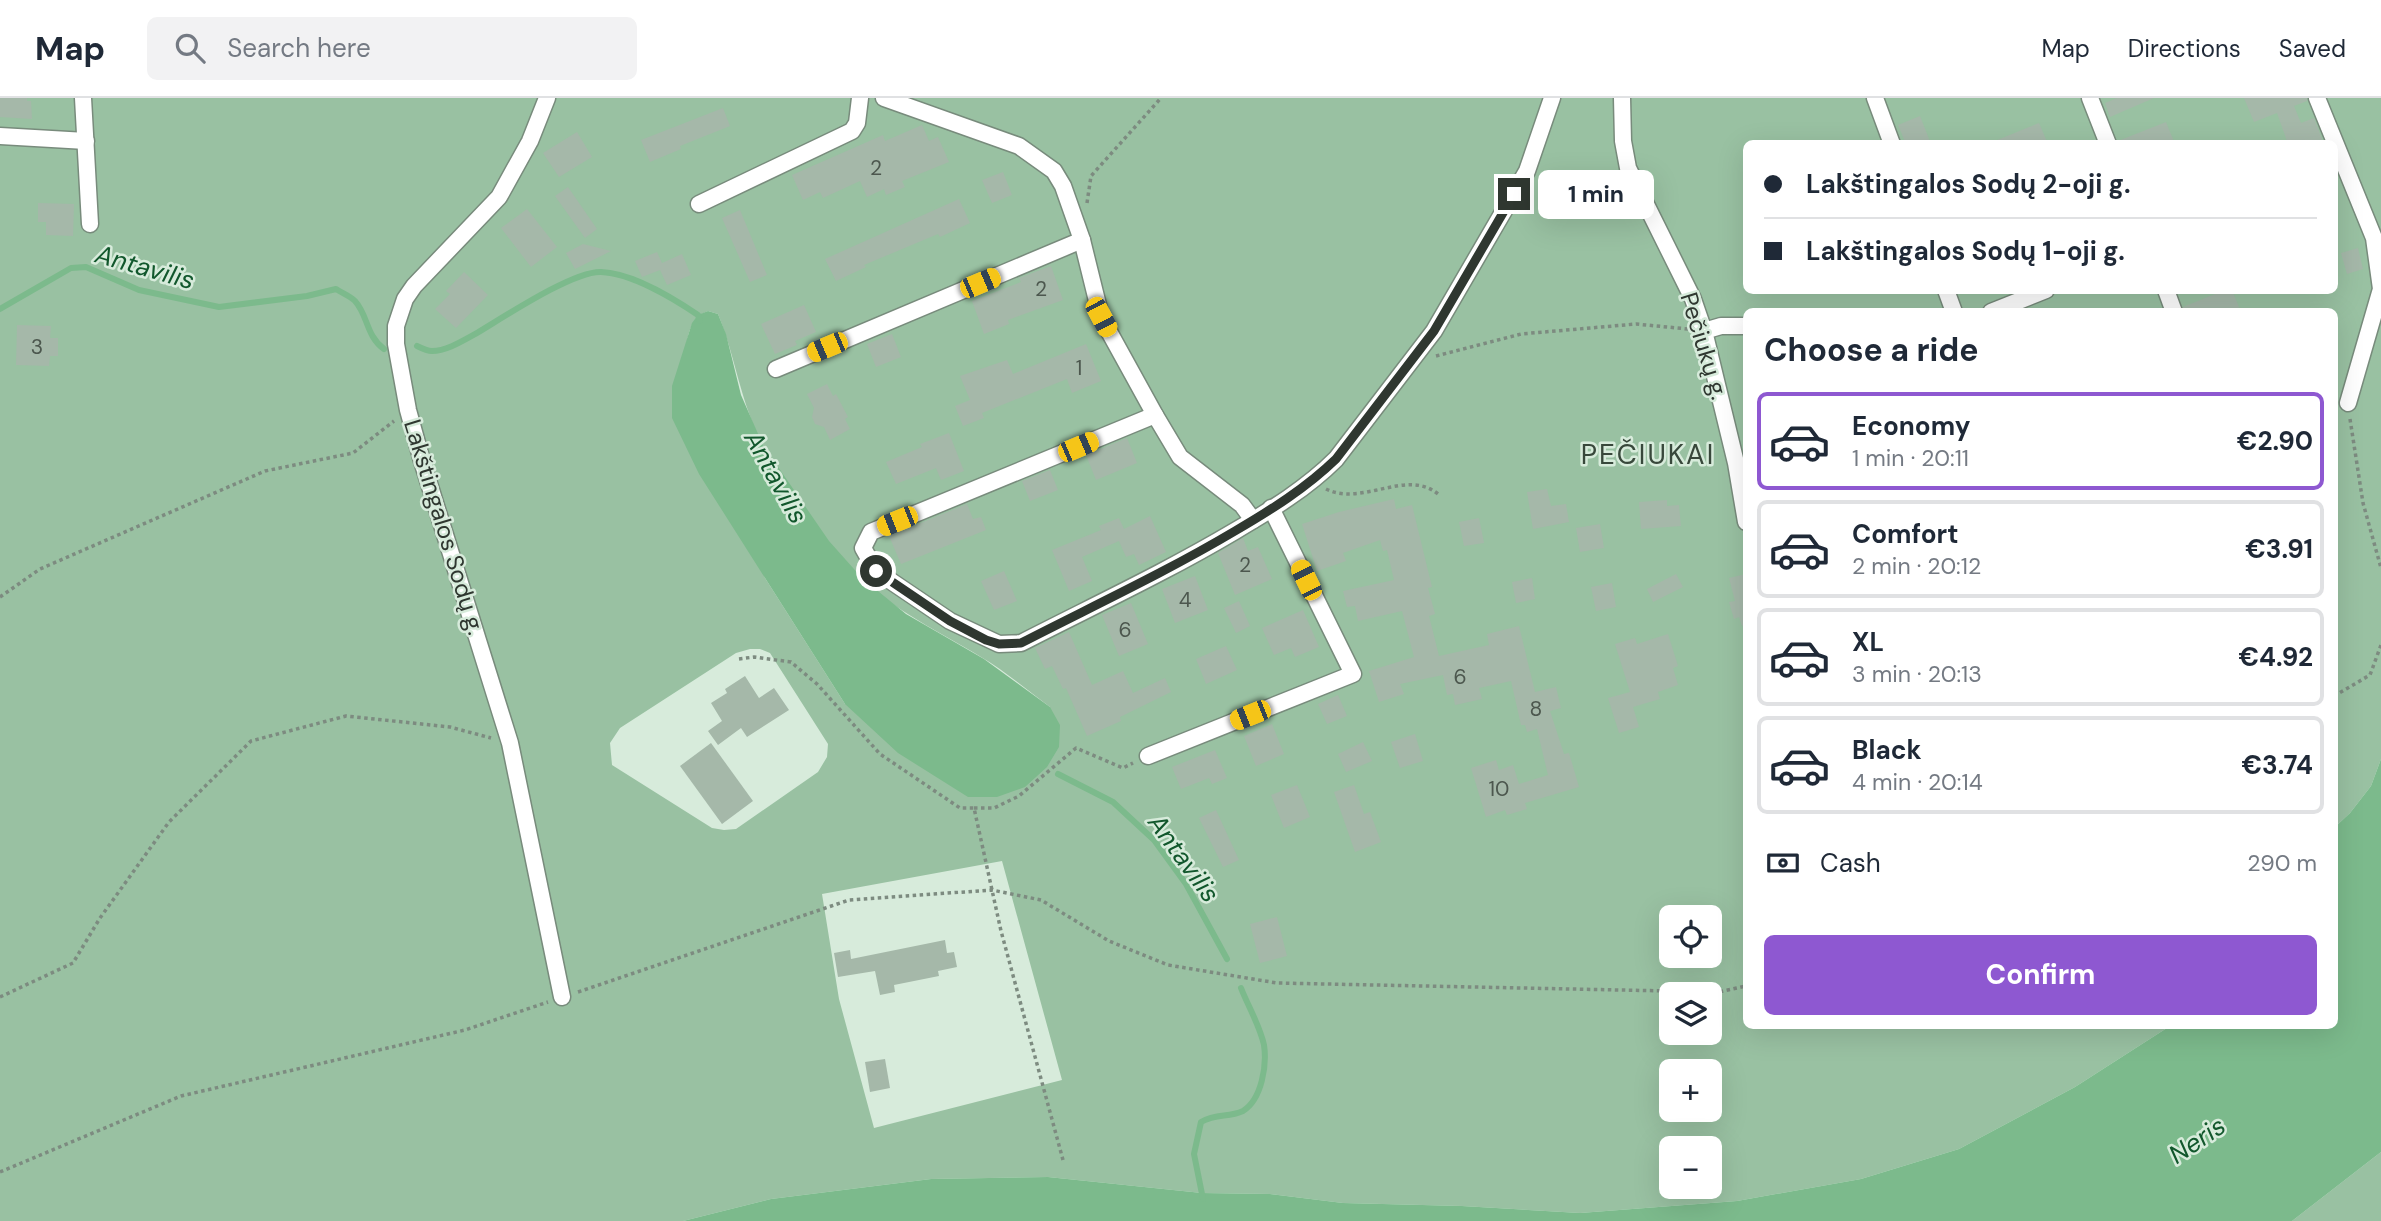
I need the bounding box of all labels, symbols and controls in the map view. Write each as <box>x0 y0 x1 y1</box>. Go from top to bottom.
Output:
search box <box>147 17 637 80</box>
text: Map <box>35 27 105 70</box>
icon: search <box>171 29 209 67</box>
text: Search here <box>227 31 371 65</box>
text: Map <box>2042 33 2090 64</box>
text: Directions <box>2128 33 2241 64</box>
text: Saved <box>2279 33 2346 64</box>
house number: 2 <box>870 154 882 182</box>
text: Lakštingalos Sodų 2-oji g. <box>1806 167 2130 201</box>
callout: 1 min <box>1538 170 1654 218</box>
route end <box>1498 178 1530 210</box>
text: 1 min <box>1568 179 1624 209</box>
text: Lakštingalos Sodų 1-oji g. <box>1806 234 2125 268</box>
water label: Antavilis <box>91 236 198 297</box>
car <box>957 265 1004 301</box>
house number: 2 <box>1035 275 1047 303</box>
street label: Pečiukų g. <box>1674 288 1735 403</box>
car <box>1082 294 1121 340</box>
car <box>804 329 851 365</box>
text: Choose a ride <box>1764 329 1979 371</box>
house number: 3 <box>31 333 43 361</box>
house number: 1 <box>1076 354 1082 382</box>
text: Economy <box>1852 409 1970 443</box>
icon: car <box>1768 410 1831 473</box>
street label: Lakštingalos Sodų g. <box>397 415 492 638</box>
water label: Antavilis <box>736 423 815 530</box>
text: €2.90 <box>2237 424 2313 458</box>
car <box>1055 429 1102 465</box>
district label: PEČIUKAI <box>1581 436 1715 473</box>
text: 1 min · 20:11 <box>1852 443 1969 473</box>
car <box>874 503 921 539</box>
text: Comfort <box>1852 517 1958 551</box>
icon: car <box>1768 518 1831 581</box>
text: €3.91 <box>2245 532 2313 566</box>
house number: 2 <box>1239 551 1251 579</box>
text: 2 min · 20:12 <box>1852 551 1981 581</box>
route start <box>860 555 892 587</box>
car <box>1288 557 1325 603</box>
house number: 4 <box>1179 586 1192 614</box>
house number: 6 <box>1118 616 1132 644</box>
text: XL <box>1852 625 1884 659</box>
icon: car <box>1768 626 1831 689</box>
text: €4.92 <box>2238 640 2313 674</box>
text: 3 min · 20:13 <box>1852 659 1982 689</box>
house number: 6 <box>1453 663 1467 691</box>
house number: 8 <box>1530 695 1542 723</box>
car <box>1227 697 1274 733</box>
text: Black <box>1852 733 1922 767</box>
icon: car <box>1768 734 1831 797</box>
text: €3.74 <box>2242 748 2313 782</box>
text: 4 min · 20:14 <box>1852 767 1983 797</box>
house number: 10 <box>1489 775 1509 803</box>
water label: Antavilis <box>1140 806 1228 909</box>
icon: cash <box>1764 844 1802 882</box>
text: Cash <box>1820 846 1881 880</box>
text: 290 m <box>2247 848 2317 878</box>
map controls <box>1659 905 1722 1199</box>
button: locate <box>1659 905 1722 968</box>
button: Confirm <box>1764 935 2317 1015</box>
button: layers <box>1659 982 1722 1045</box>
button: + <box>1659 1059 1722 1122</box>
water label: Neris <box>2162 1109 2232 1171</box>
button: − <box>1659 1136 1722 1199</box>

